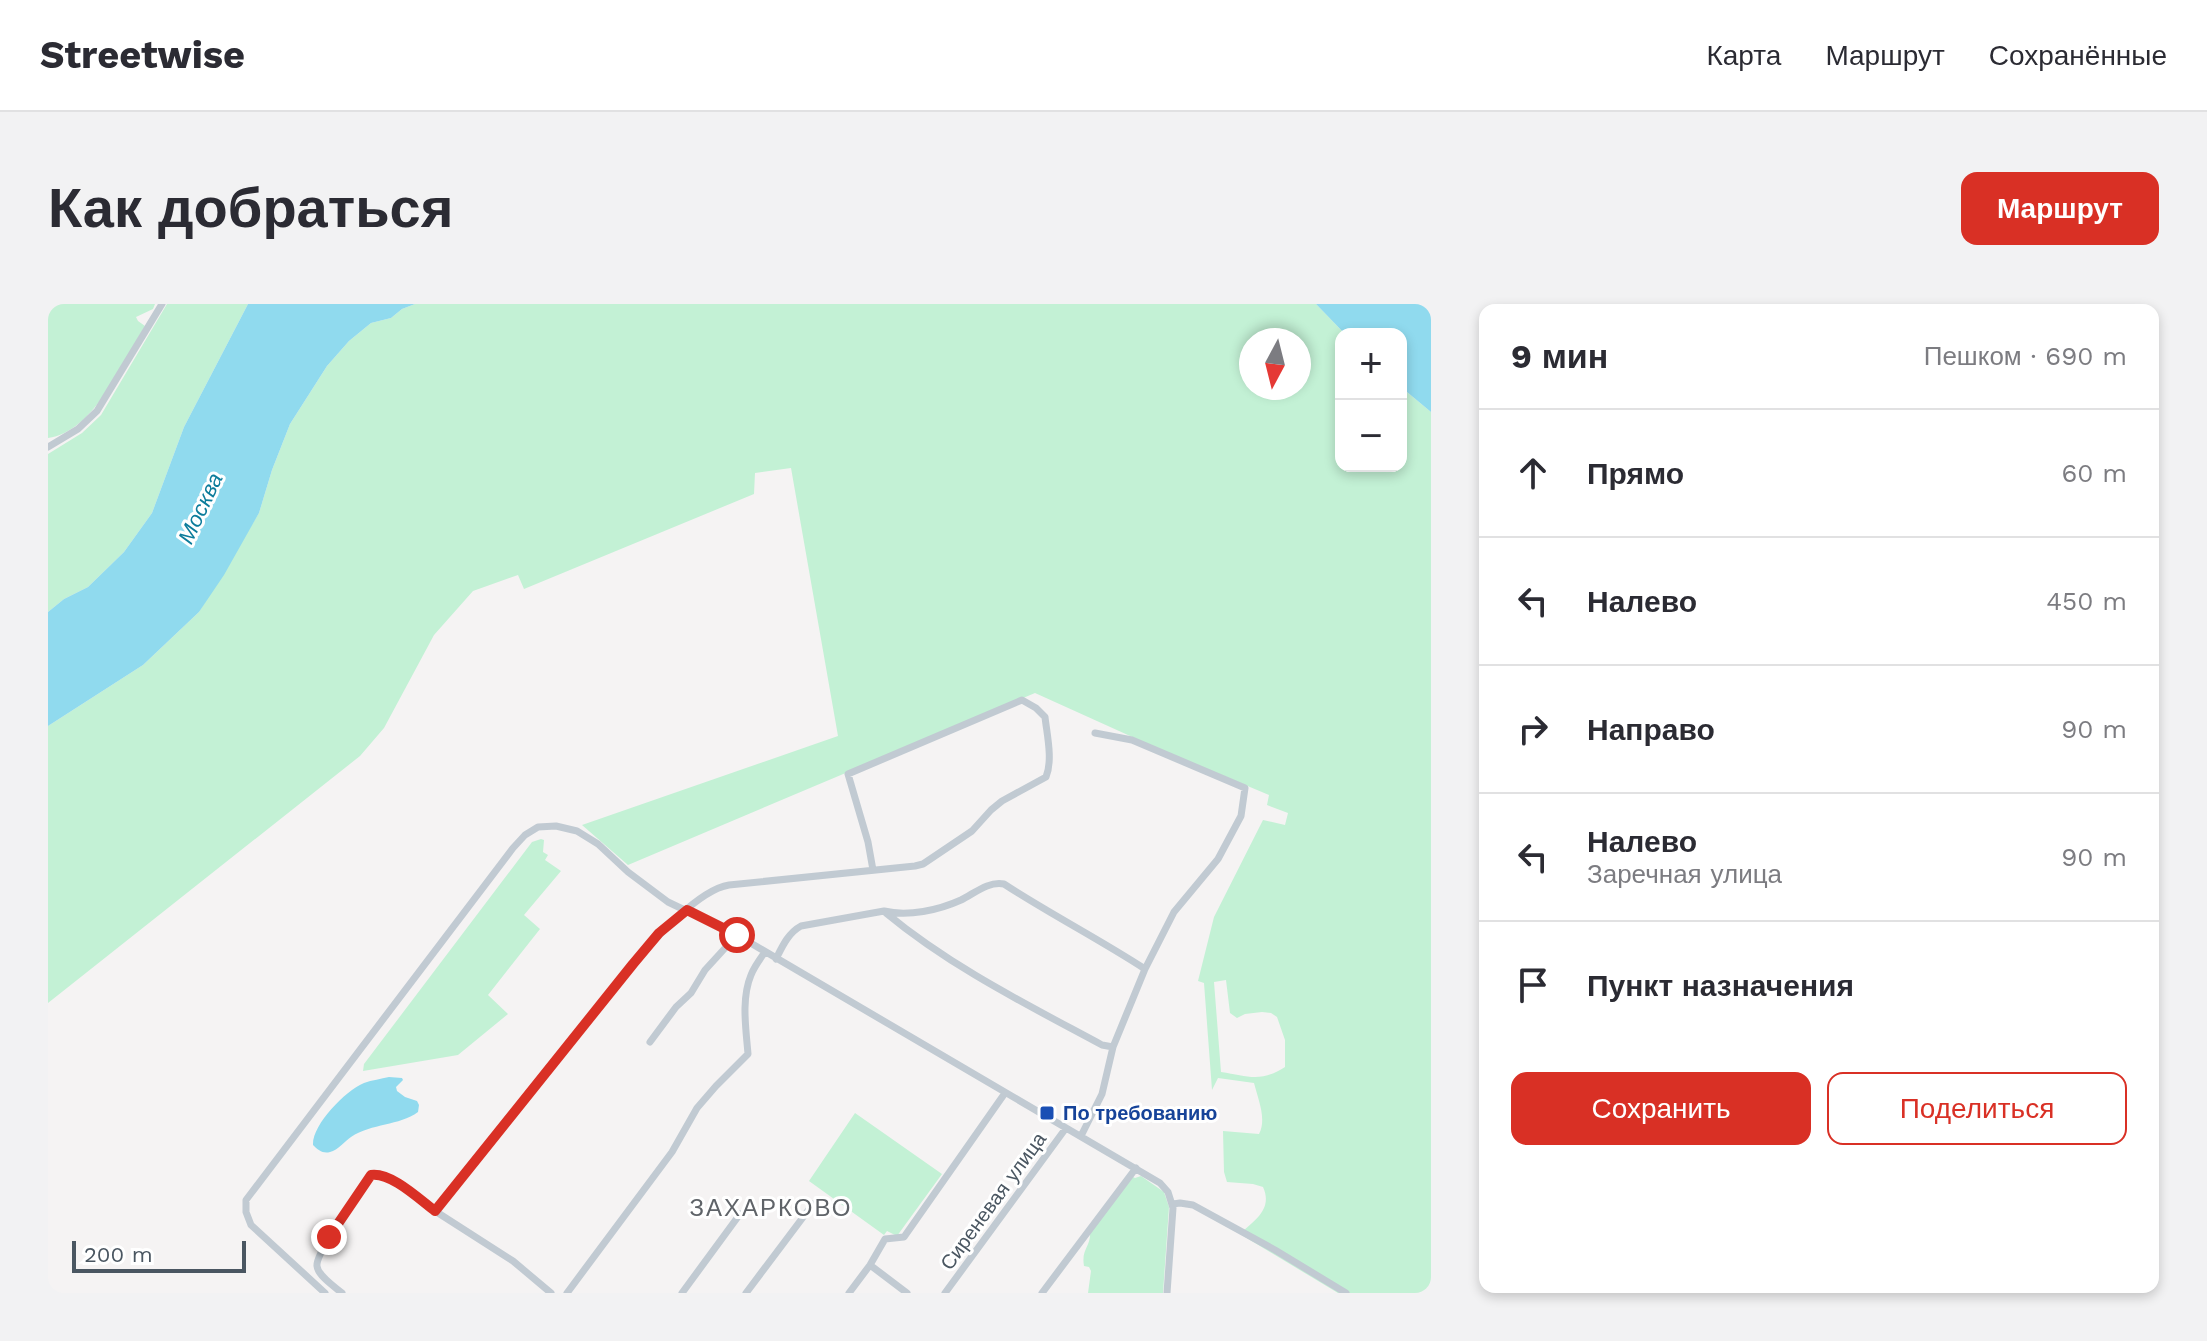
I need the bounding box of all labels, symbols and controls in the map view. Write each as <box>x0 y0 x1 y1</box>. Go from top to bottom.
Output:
text: Streetwise <box>40 33 245 77</box>
text: Карта <box>1706 39 1781 72</box>
text: Маршрут <box>1825 39 1945 72</box>
text: Сохранённые <box>1989 39 2167 72</box>
button: Маршрут <box>1961 172 2159 245</box>
text: Как добраться <box>48 175 453 241</box>
north arrow <box>1239 328 1311 400</box>
map controls <box>1335 328 1407 472</box>
button: + <box>1335 328 1407 400</box>
text: 9 мин <box>1511 336 1608 376</box>
text: Пешком · 690 m <box>1924 341 2127 371</box>
button: − <box>1335 400 1407 472</box>
icon: ahead <box>1511 451 1555 495</box>
text: Прямо <box>1587 456 1684 491</box>
text: 60 m <box>2061 458 2127 488</box>
water label: Москва <box>173 469 228 548</box>
icon: left <box>1511 579 1555 623</box>
text: Налево <box>1587 584 1697 619</box>
text: 450 m <box>2046 586 2127 616</box>
icon: right <box>1511 707 1555 751</box>
text: Направо <box>1587 712 1715 747</box>
text: 90 m <box>2061 714 2127 744</box>
text: Налево <box>1587 824 1697 859</box>
icon: left <box>1511 835 1555 879</box>
text: 90 m <box>2061 842 2127 872</box>
text: Заречная улица <box>1587 859 1782 889</box>
route start <box>719 917 755 953</box>
icon: arrive <box>1511 963 1555 1007</box>
text: Пункт назначения <box>1587 968 1854 1003</box>
button: Сохранить <box>1511 1072 1811 1145</box>
button: Поделиться <box>1827 1072 2127 1145</box>
place label: По требованию <box>1063 1101 1217 1125</box>
marker: По требованию <box>1038 1104 1056 1122</box>
street label: Сиреневая улица <box>935 1127 1051 1274</box>
district label: ЗАХАРКОВО <box>690 1194 852 1222</box>
route end <box>311 1219 347 1255</box>
scale bar <box>72 1237 246 1273</box>
text: 200 m <box>84 1242 153 1267</box>

